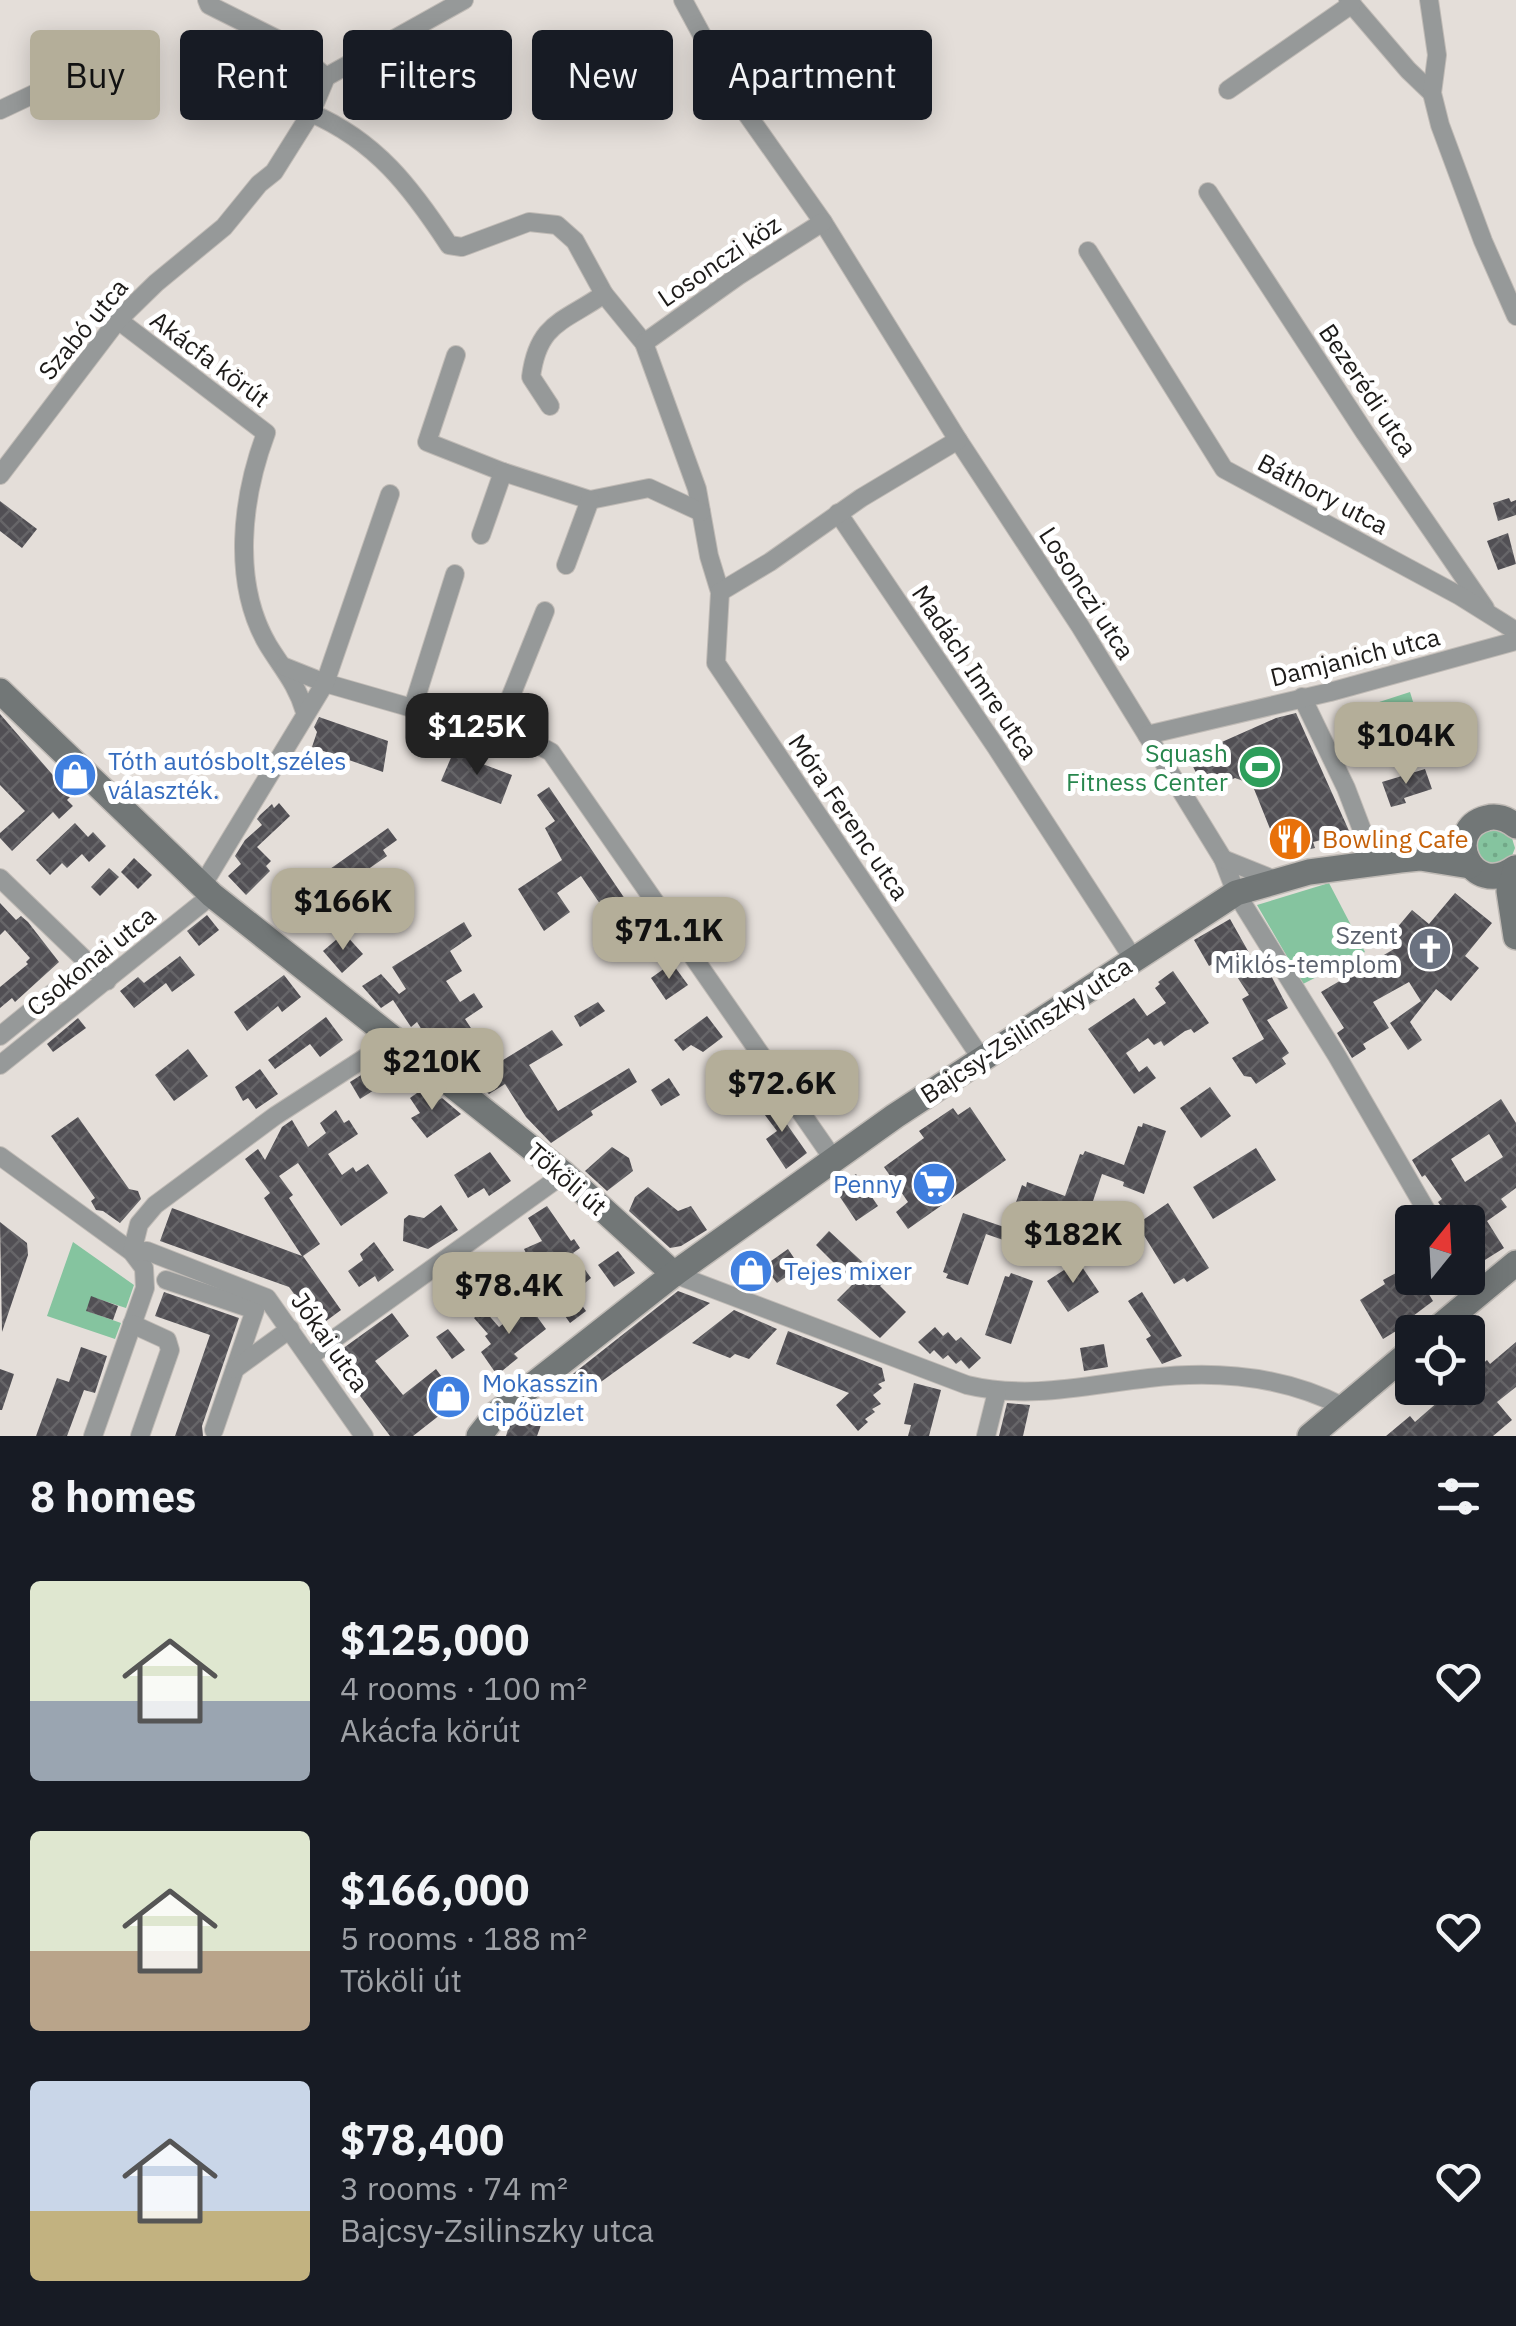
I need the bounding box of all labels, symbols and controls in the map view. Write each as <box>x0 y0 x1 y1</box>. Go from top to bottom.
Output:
chip: Buy <box>30 30 160 120</box>
chip: Rent <box>180 30 323 120</box>
chip: Filters <box>343 30 512 120</box>
chip: New <box>532 30 673 120</box>
chip: Apartment <box>693 30 932 120</box>
street label: Losonczi köz <box>651 207 786 314</box>
street label: Szabó utca <box>31 271 135 386</box>
street label: Akácfa körút <box>144 303 277 414</box>
street label: Bezerédi utca <box>1312 317 1425 462</box>
street label: Báthory utca <box>1252 445 1394 542</box>
street label: Losonczi utca <box>1032 520 1143 665</box>
street label: Madách Imre utca <box>905 578 1046 765</box>
street label: Damjanich utca <box>1267 620 1443 694</box>
pin: $125K <box>407 693 547 778</box>
pin: $104K <box>1336 702 1476 787</box>
text: $125K <box>427 704 527 746</box>
text: $104K <box>1356 713 1456 755</box>
street label: Móra Ferenc utca <box>782 727 917 906</box>
place label: Squash Fitness Center <box>1066 736 1228 798</box>
place label: Tóth autósbolt,széles választék. <box>108 744 346 806</box>
sports icon: Squash Fitness Center <box>1237 744 1283 790</box>
shop icon: Tóth autósbolt,széles választék. <box>52 752 98 798</box>
restaurant icon: Bowling Cafe <box>1267 816 1313 862</box>
place label: Bowling Cafe <box>1322 822 1468 855</box>
pin: $166K <box>273 868 413 953</box>
text: $166K <box>293 879 393 921</box>
pin: $71.1K <box>588 897 750 982</box>
street label: Csokonai utca <box>19 898 162 1023</box>
text: $71.1K <box>614 908 724 950</box>
place label: Szent Miklós-templom <box>1214 918 1398 980</box>
church icon: Szent Miklós-templom <box>1407 926 1453 972</box>
street label: Bajcsy-Zsilinszky utca <box>914 949 1138 1110</box>
pin: $210K <box>362 1028 502 1113</box>
text: $210K <box>382 1039 482 1081</box>
pin: $72.6K <box>701 1050 863 1135</box>
text: $72.6K <box>727 1061 837 1103</box>
street label: Tököli út <box>521 1135 614 1222</box>
supermarket icon: Penny <box>911 1161 957 1207</box>
place label: Penny <box>833 1167 903 1200</box>
pin: $182K <box>1003 1201 1143 1286</box>
north arrow <box>1395 1205 1485 1295</box>
map controls <box>1395 1205 1485 1405</box>
text: $182K <box>1023 1212 1123 1254</box>
shop icon: Tejes mixer <box>728 1248 774 1294</box>
pin: $78.4K <box>428 1252 590 1337</box>
place label: Tejes mixer <box>784 1254 912 1287</box>
text: $78.4K <box>454 1263 564 1305</box>
street label: Jókai utca <box>284 1286 377 1398</box>
button: locate <box>1395 1315 1485 1405</box>
place label: Mokasszin cipőüzlet <box>482 1366 599 1428</box>
shop icon: Mokasszin cipőüzlet <box>426 1374 472 1420</box>
text: 8 homes <box>30 1469 196 1524</box>
icon: filters <box>1431 1469 1486 1524</box>
text: $125,000 <box>340 1612 529 1667</box>
icon: home <box>110 1621 230 1741</box>
icon: heart <box>1431 1654 1486 1709</box>
text: 4 rooms · 100 m² <box>340 1667 587 1709</box>
text: Akácfa körút <box>340 1709 521 1751</box>
text: $166,000 <box>340 1862 529 1917</box>
icon: home <box>110 1871 230 1991</box>
icon: heart <box>1431 1904 1486 1959</box>
text: 5 rooms · 188 m² <box>340 1917 587 1959</box>
text: Tököli út <box>340 1959 462 2001</box>
text: $78,400 <box>340 2112 504 2167</box>
icon: home <box>110 2121 230 2241</box>
icon: heart <box>1431 2154 1486 2209</box>
text: 3 rooms · 74 m² <box>340 2167 568 2209</box>
text: Bajcsy-Zsilinszky utca <box>340 2209 654 2251</box>

